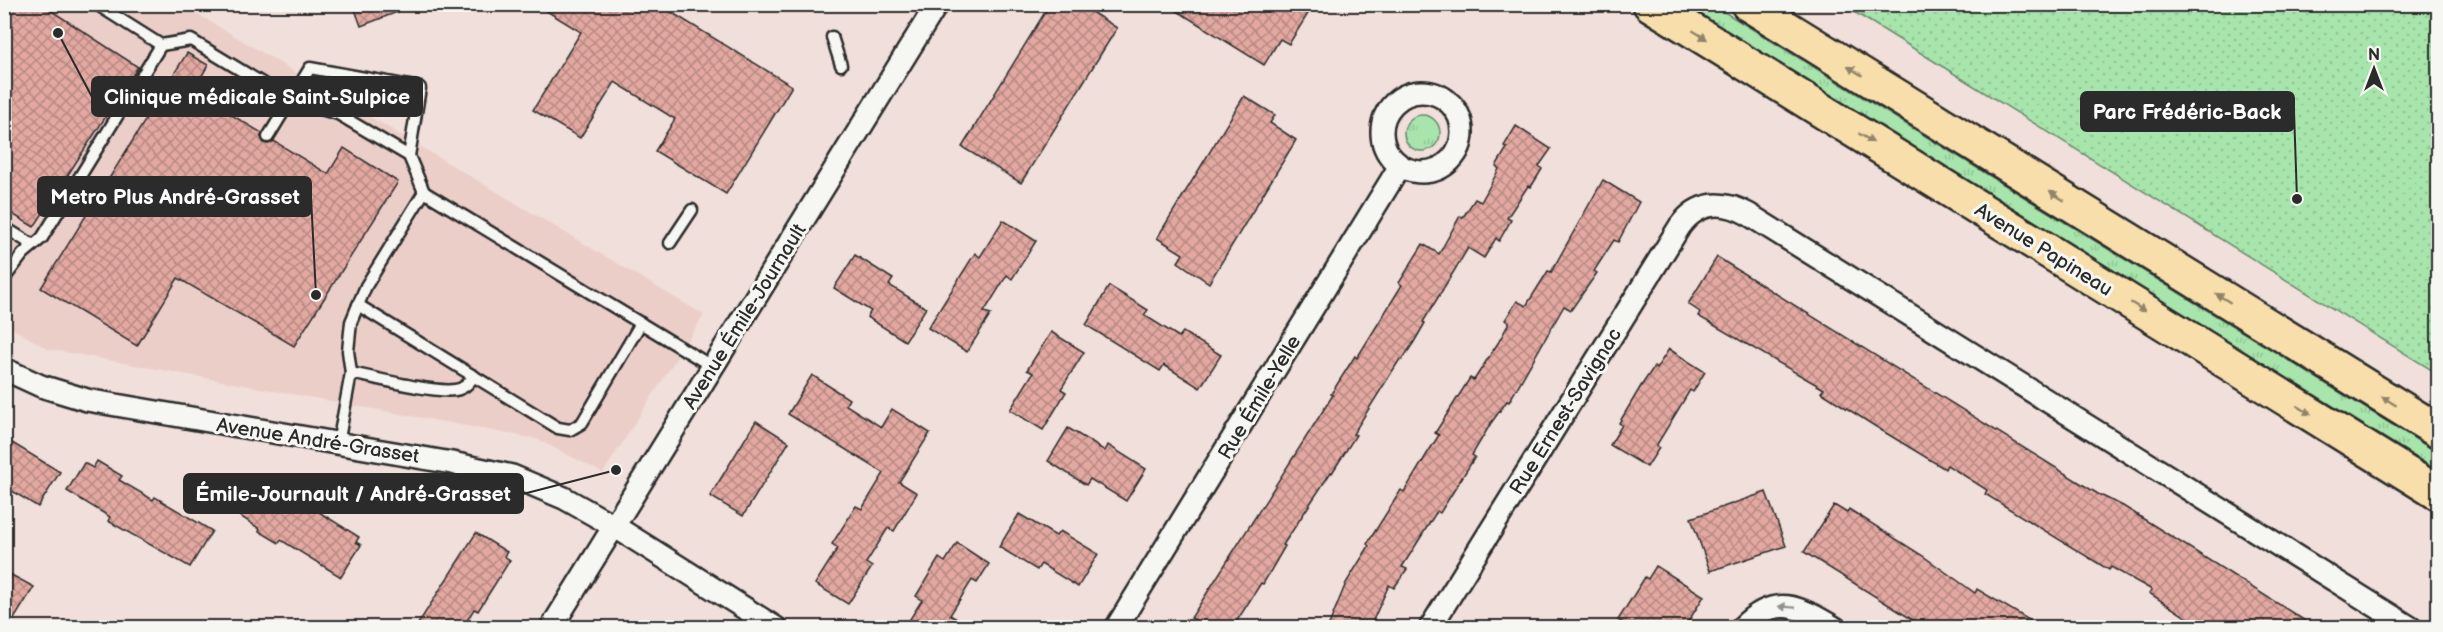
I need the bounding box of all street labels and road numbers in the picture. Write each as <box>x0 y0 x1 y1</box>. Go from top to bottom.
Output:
street label: Avenue Papineau <box>1970 198 2117 302</box>
street label: Avenue Émile-Journault <box>677 219 812 414</box>
street label: Rue Ernest-Savignac <box>1505 324 1627 499</box>
street label: Rue Émile-Yelle <box>1212 330 1306 464</box>
street label: Avenue André-Grasset <box>215 413 421 469</box>

